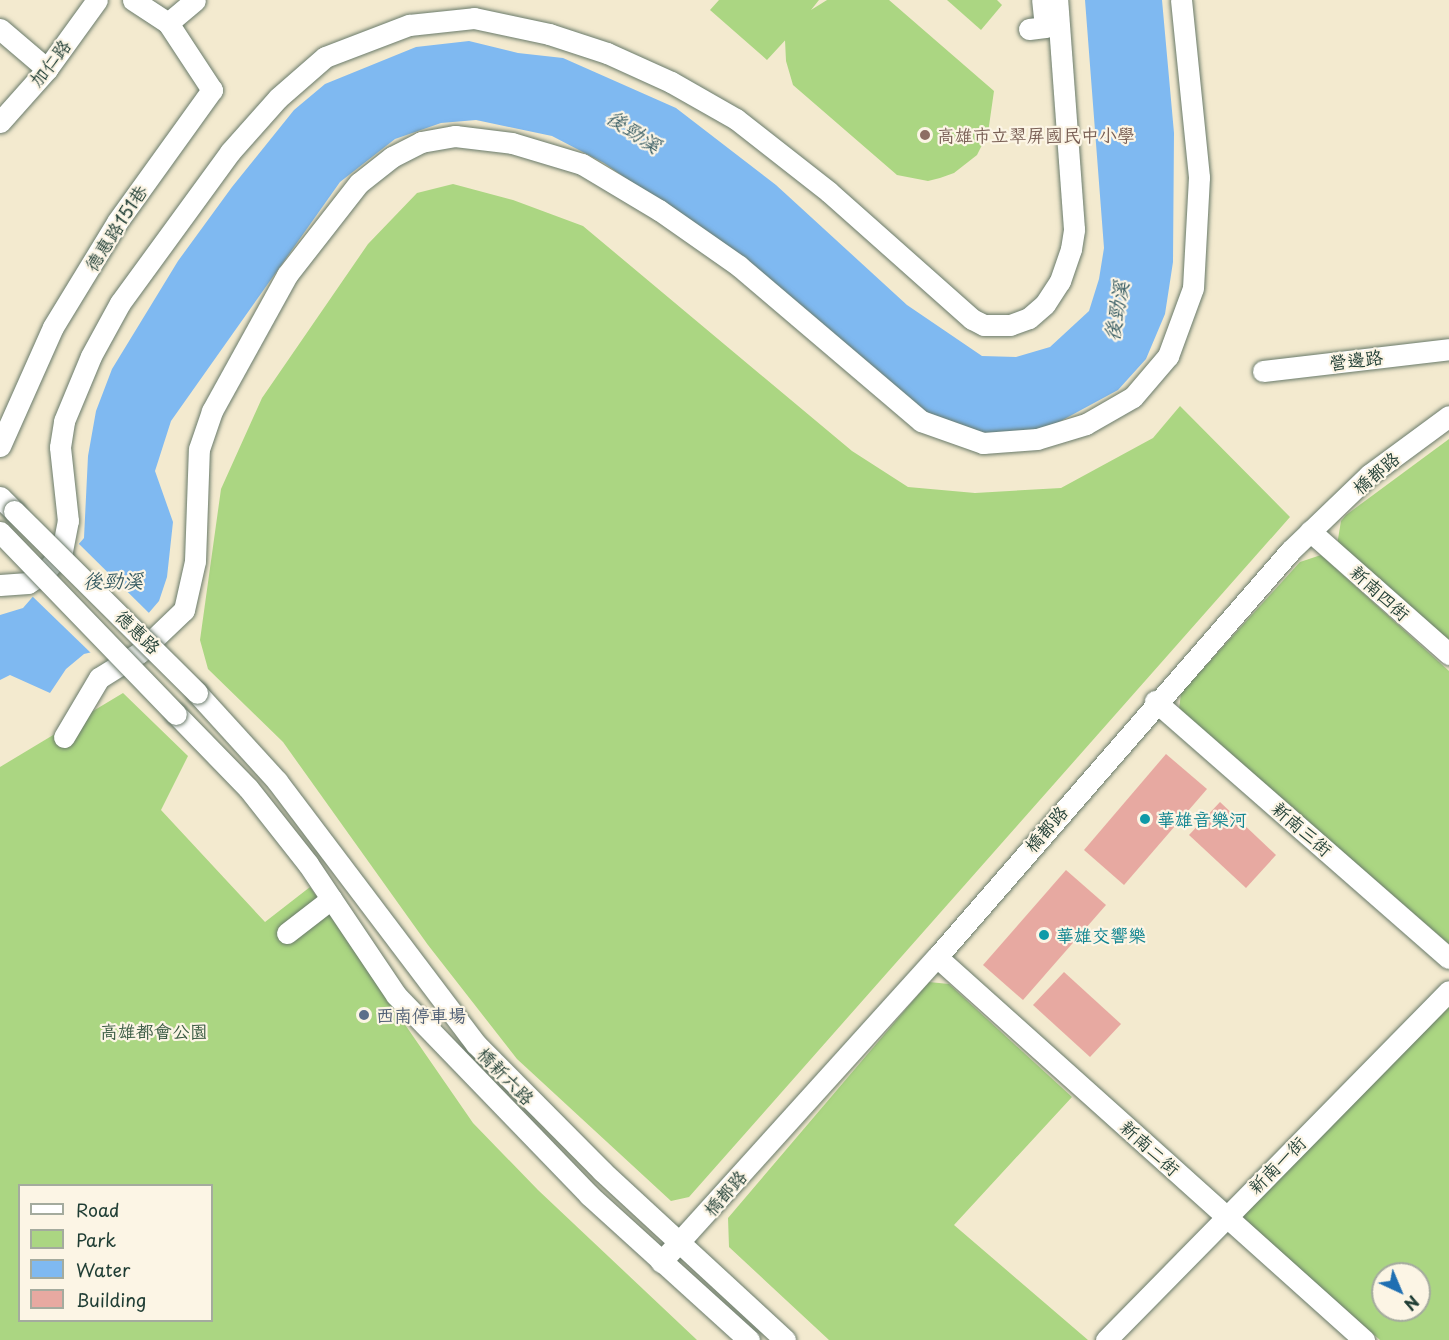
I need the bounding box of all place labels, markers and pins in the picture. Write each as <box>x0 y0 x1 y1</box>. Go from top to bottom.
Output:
place label: 高雄市立翠屏國民中小學 <box>937 124 1135 146</box>
marker: 高雄市立翠屏國民中小學 <box>918 128 932 142</box>
place label: 華雄音樂河 <box>1157 808 1247 830</box>
marker: 華雄音樂河 <box>1138 812 1152 826</box>
place label: 華雄交響樂 <box>1056 924 1146 946</box>
marker: 華雄交響樂 <box>1037 928 1051 942</box>
place label: 西南停車場 <box>376 1004 466 1026</box>
marker: 西南停車場 <box>357 1008 371 1022</box>

